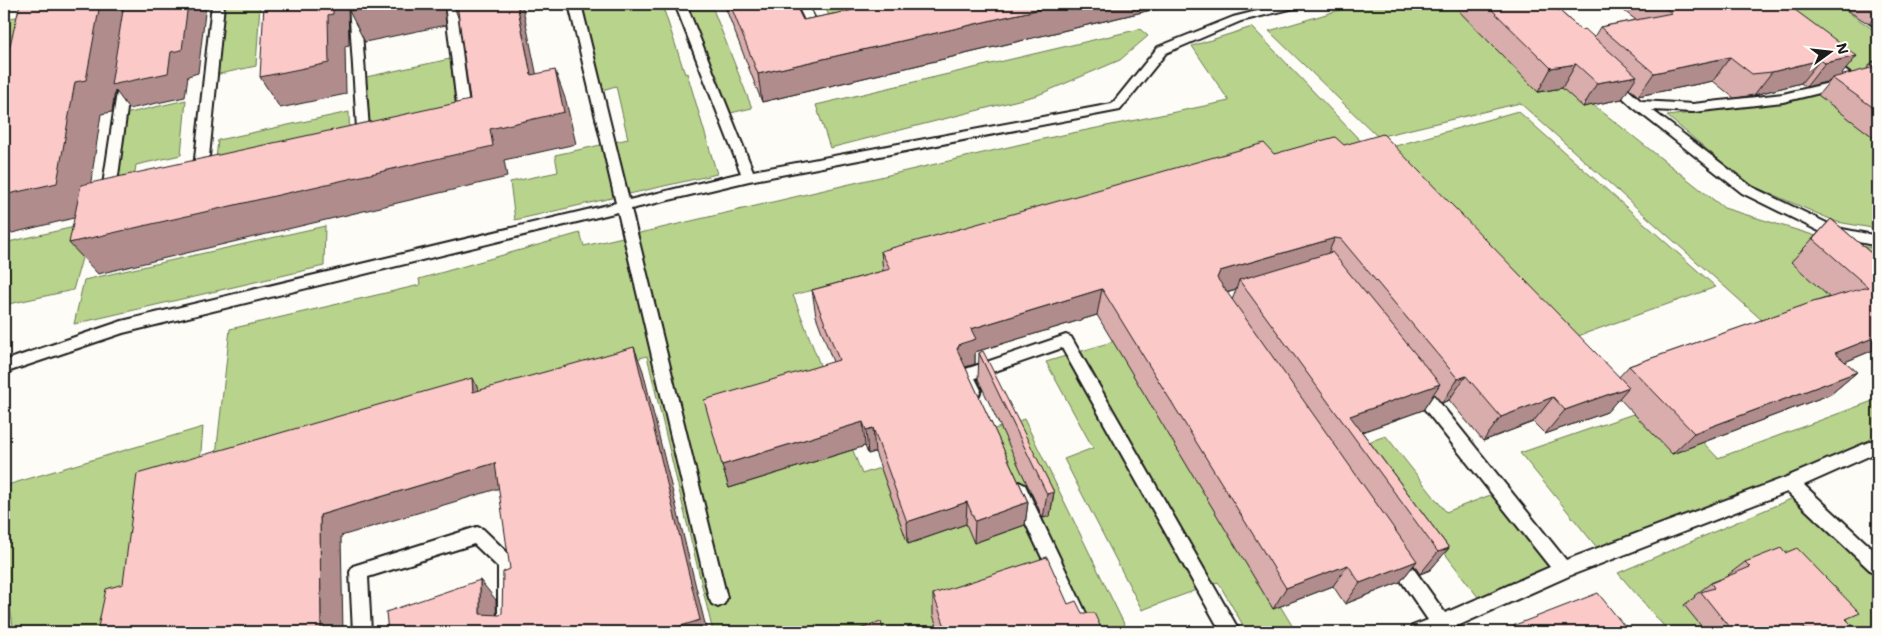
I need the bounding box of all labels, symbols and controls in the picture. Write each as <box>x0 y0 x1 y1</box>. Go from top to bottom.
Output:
north arrow <box>1804 28 1854 78</box>
text: N <box>1832 41 1853 56</box>

